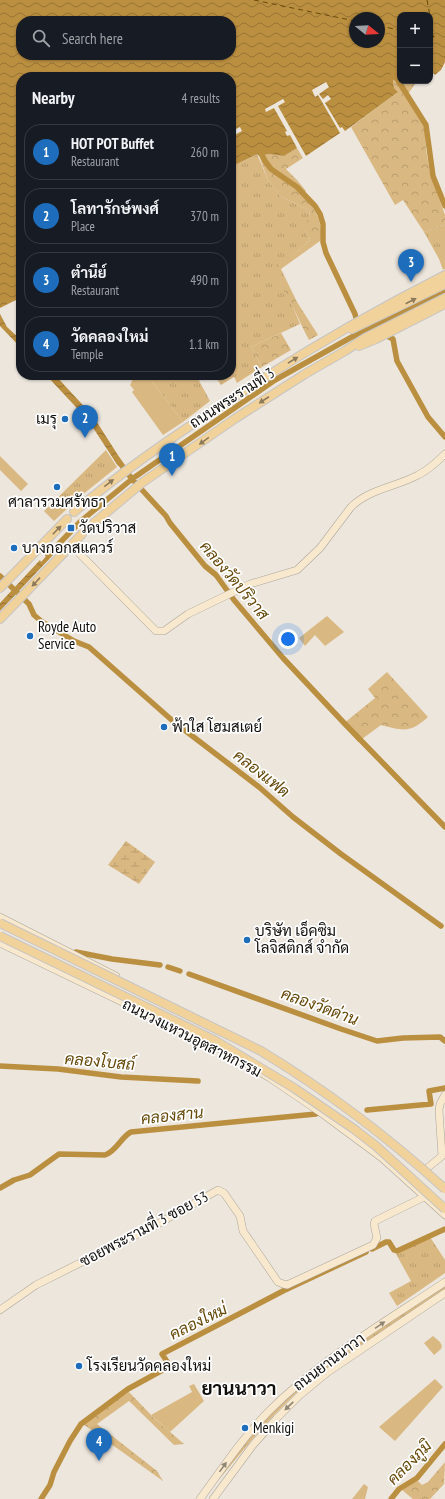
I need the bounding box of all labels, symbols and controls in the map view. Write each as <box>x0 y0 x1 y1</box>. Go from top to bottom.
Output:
north arrow <box>349 12 385 48</box>
map controls <box>397 12 433 84</box>
button: + <box>397 12 433 48</box>
search box <box>16 16 236 60</box>
icon: search <box>30 27 52 49</box>
text: Search here <box>62 29 123 48</box>
button: − <box>397 48 433 84</box>
text: Nearby <box>32 87 75 109</box>
text: 4 results <box>181 90 220 107</box>
text: HOT POT Buffet <box>71 134 154 153</box>
text: 1 <box>43 144 49 161</box>
text: 260 m <box>190 144 219 161</box>
text: Restaurant <box>71 153 119 170</box>
text: โลทารักษ์พงศ์ <box>71 199 159 218</box>
text: 2 <box>43 208 49 225</box>
text: 370 m <box>190 208 219 225</box>
text: Place <box>71 218 95 235</box>
pin: 3 <box>398 249 424 282</box>
text: ตำนีย์ <box>71 263 107 282</box>
text: 3 <box>43 272 49 289</box>
text: 490 m <box>190 272 219 289</box>
text: Restaurant <box>71 282 119 299</box>
one-way arrow <box>405 298 417 304</box>
text: วัดคลองใหม่ <box>71 327 148 346</box>
text: 4 <box>43 336 49 353</box>
text: 1.1 km <box>189 336 219 353</box>
text: Temple <box>71 346 103 363</box>
one-way arrow <box>287 356 299 363</box>
street label: ถนนพระรามที่ 3 <box>183 359 278 432</box>
one-way arrow <box>259 396 269 404</box>
pin: 2 <box>72 405 98 438</box>
place label: เมรุ <box>36 409 57 430</box>
marker: เมรุ <box>60 414 70 424</box>
one-way arrow <box>199 437 210 445</box>
pin: 1 <box>159 443 185 476</box>
one-way arrow <box>103 479 114 488</box>
marker: ศาลารวมศรัทธา <box>52 482 62 492</box>
place label: ศาลารวมศรัทธา <box>8 492 106 511</box>
place label: วัดปริวาส <box>79 518 136 537</box>
marker: วัดปริวาส <box>66 523 76 533</box>
one-way arrow <box>52 525 62 535</box>
water label: คลองวัดปริวาส <box>196 537 274 624</box>
place label: บางกอกสแควร์ <box>22 538 113 557</box>
marker: บางกอกสแควร์ <box>9 543 19 553</box>
one-way arrow <box>31 577 40 587</box>
place label: Royde Auto Service <box>38 617 96 653</box>
your location <box>278 629 298 649</box>
marker: Royde Auto Service <box>25 631 35 641</box>
place label: ฟ้าใส โฮมสเตย์ <box>172 717 262 736</box>
marker: ฟ้าใส โฮมสเตย์ <box>159 722 169 732</box>
water label: คลองแฟด <box>230 745 294 801</box>
place label: บริษัท เอ็คซิม โลจิสติกส์ จำกัด <box>254 920 349 957</box>
marker: บริษัท เอ็คซิม โลจิสติกส์ จำกัด <box>242 935 252 945</box>
water label: คลองวัดด่าน <box>279 983 361 1029</box>
street label: ถนนวงแหวนอุตสาหกรรม <box>119 994 265 1083</box>
water label: คลองโบสถ์ <box>64 1046 138 1074</box>
water label: คลองสาน <box>140 1102 204 1128</box>
street label: ซอยพระรามที่ 3 ซอย 53 <box>74 1182 211 1270</box>
water label: คลองใหม่ <box>165 1297 231 1344</box>
one-way arrow <box>375 1321 386 1329</box>
street label: ถนนยานนาวา <box>289 1328 368 1395</box>
place label: โรงเรียนวัดคลองใหม่ <box>86 1356 211 1375</box>
marker: โรงเรียนวัดคลองใหม่ <box>74 1361 84 1371</box>
district label: ยานนาวา <box>201 1376 277 1400</box>
one-way arrow <box>284 1401 294 1411</box>
place label: Menkigi <box>253 1418 294 1437</box>
marker: Menkigi <box>240 1423 250 1433</box>
pin: 4 <box>86 1428 112 1461</box>
water label: คลองภูมิ <box>382 1435 438 1490</box>
one-way arrow <box>219 1462 227 1473</box>

